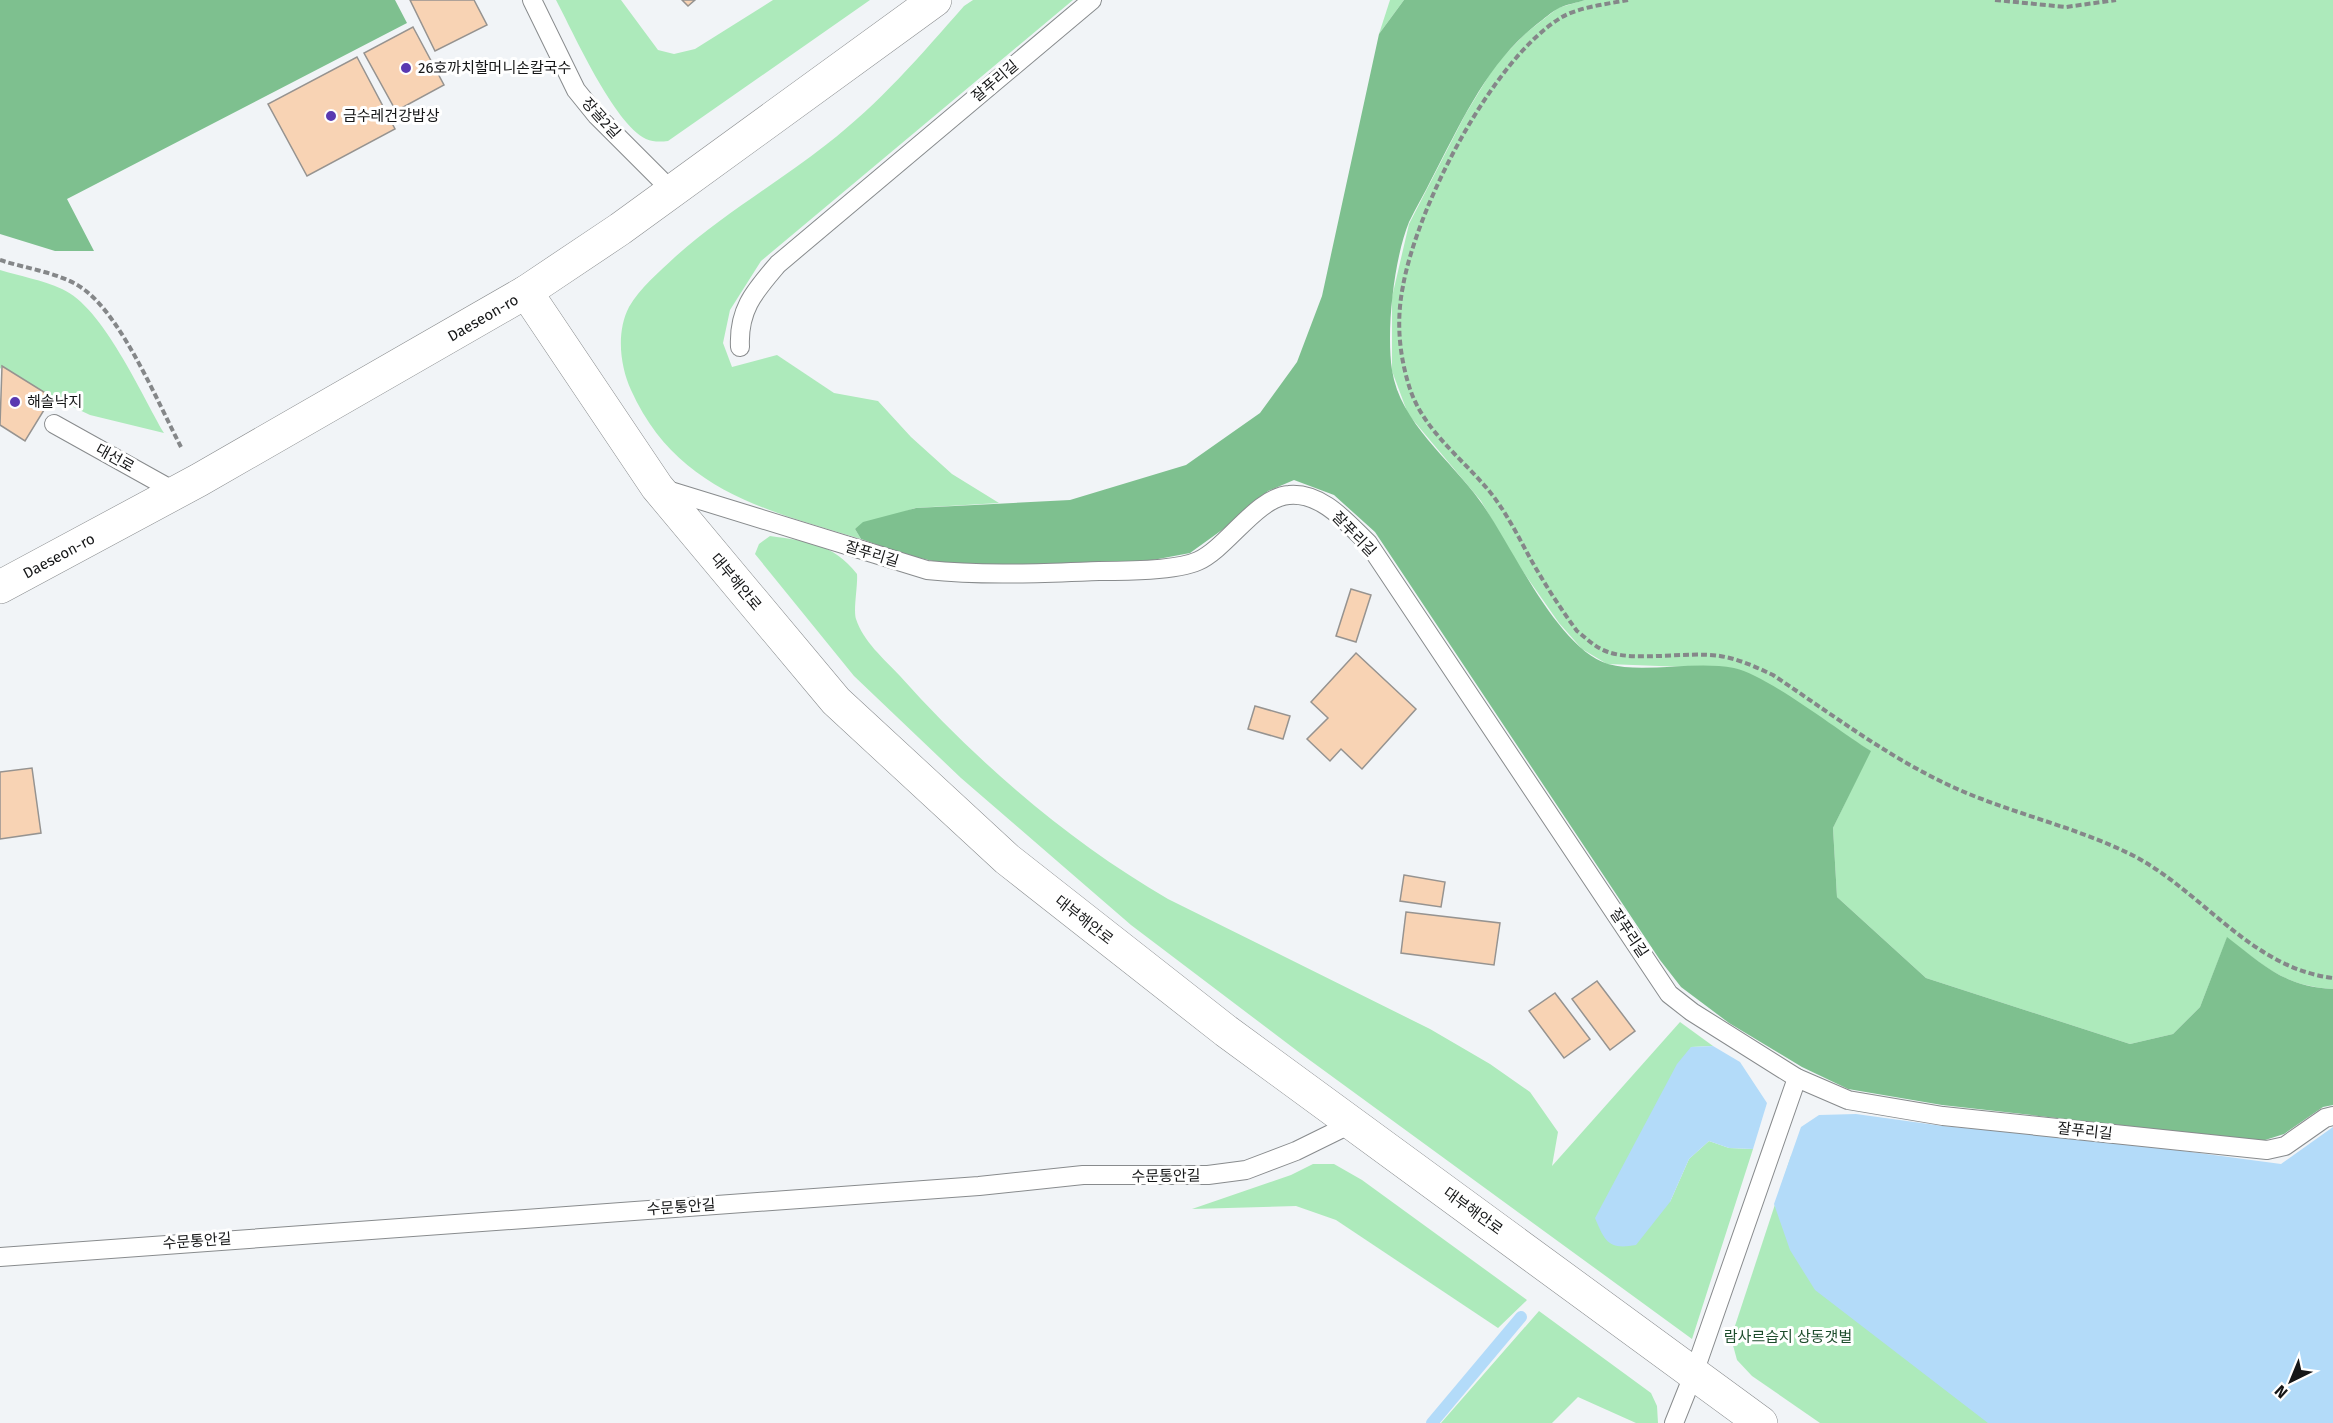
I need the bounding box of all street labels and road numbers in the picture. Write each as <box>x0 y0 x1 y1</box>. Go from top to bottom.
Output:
street label: 잘푸리길 <box>968 56 1022 106</box>
street label: 장골2길 <box>578 94 624 142</box>
street label: Daeseon-ro <box>444 291 522 345</box>
street label: 대선로 <box>93 440 137 476</box>
street label: 잘푸리길 <box>1328 508 1380 560</box>
street label: Daeseon-ro <box>20 530 98 582</box>
street label: 잘푸리길 <box>843 537 901 571</box>
street label: 대부해안로 <box>707 550 765 614</box>
street label: 대부해안로 <box>1051 892 1117 948</box>
street label: 잘푸리길 <box>1606 905 1652 961</box>
street label: 잘푸리길 <box>2057 1119 2113 1143</box>
street label: 수문통안길 <box>1131 1166 1201 1186</box>
street label: 대부해안로 <box>1440 1183 1506 1239</box>
street label: 수문통안길 <box>646 1196 716 1218</box>
street label: 수문통안길 <box>162 1230 232 1252</box>

